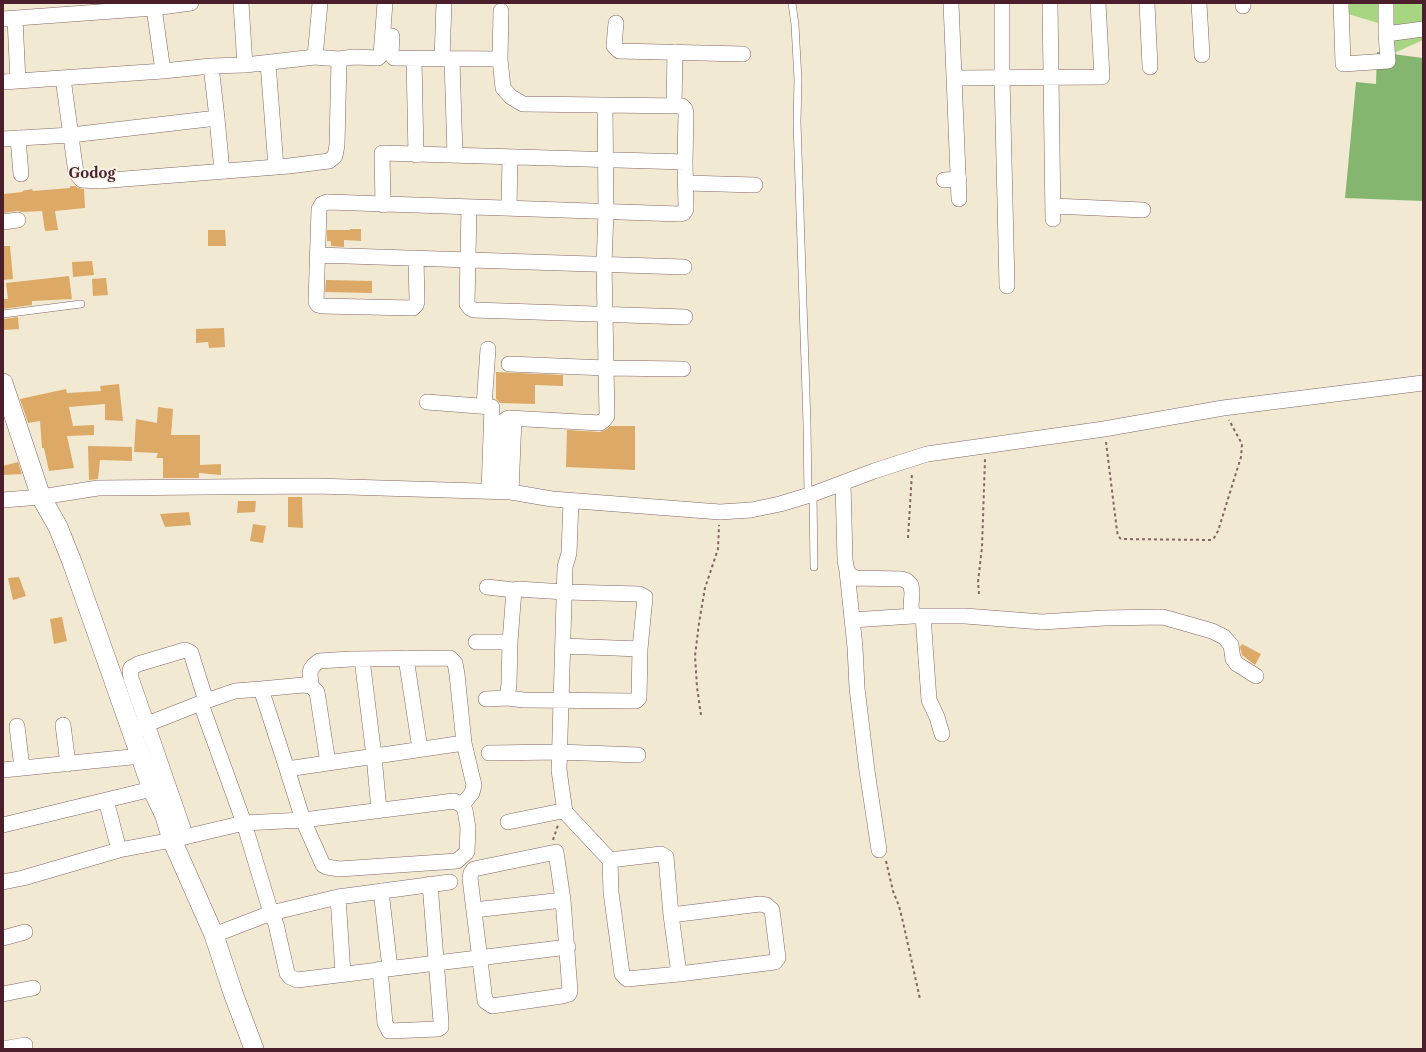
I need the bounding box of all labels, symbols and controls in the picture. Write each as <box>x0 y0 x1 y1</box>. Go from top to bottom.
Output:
district label: Godog <box>68 166 116 182</box>

